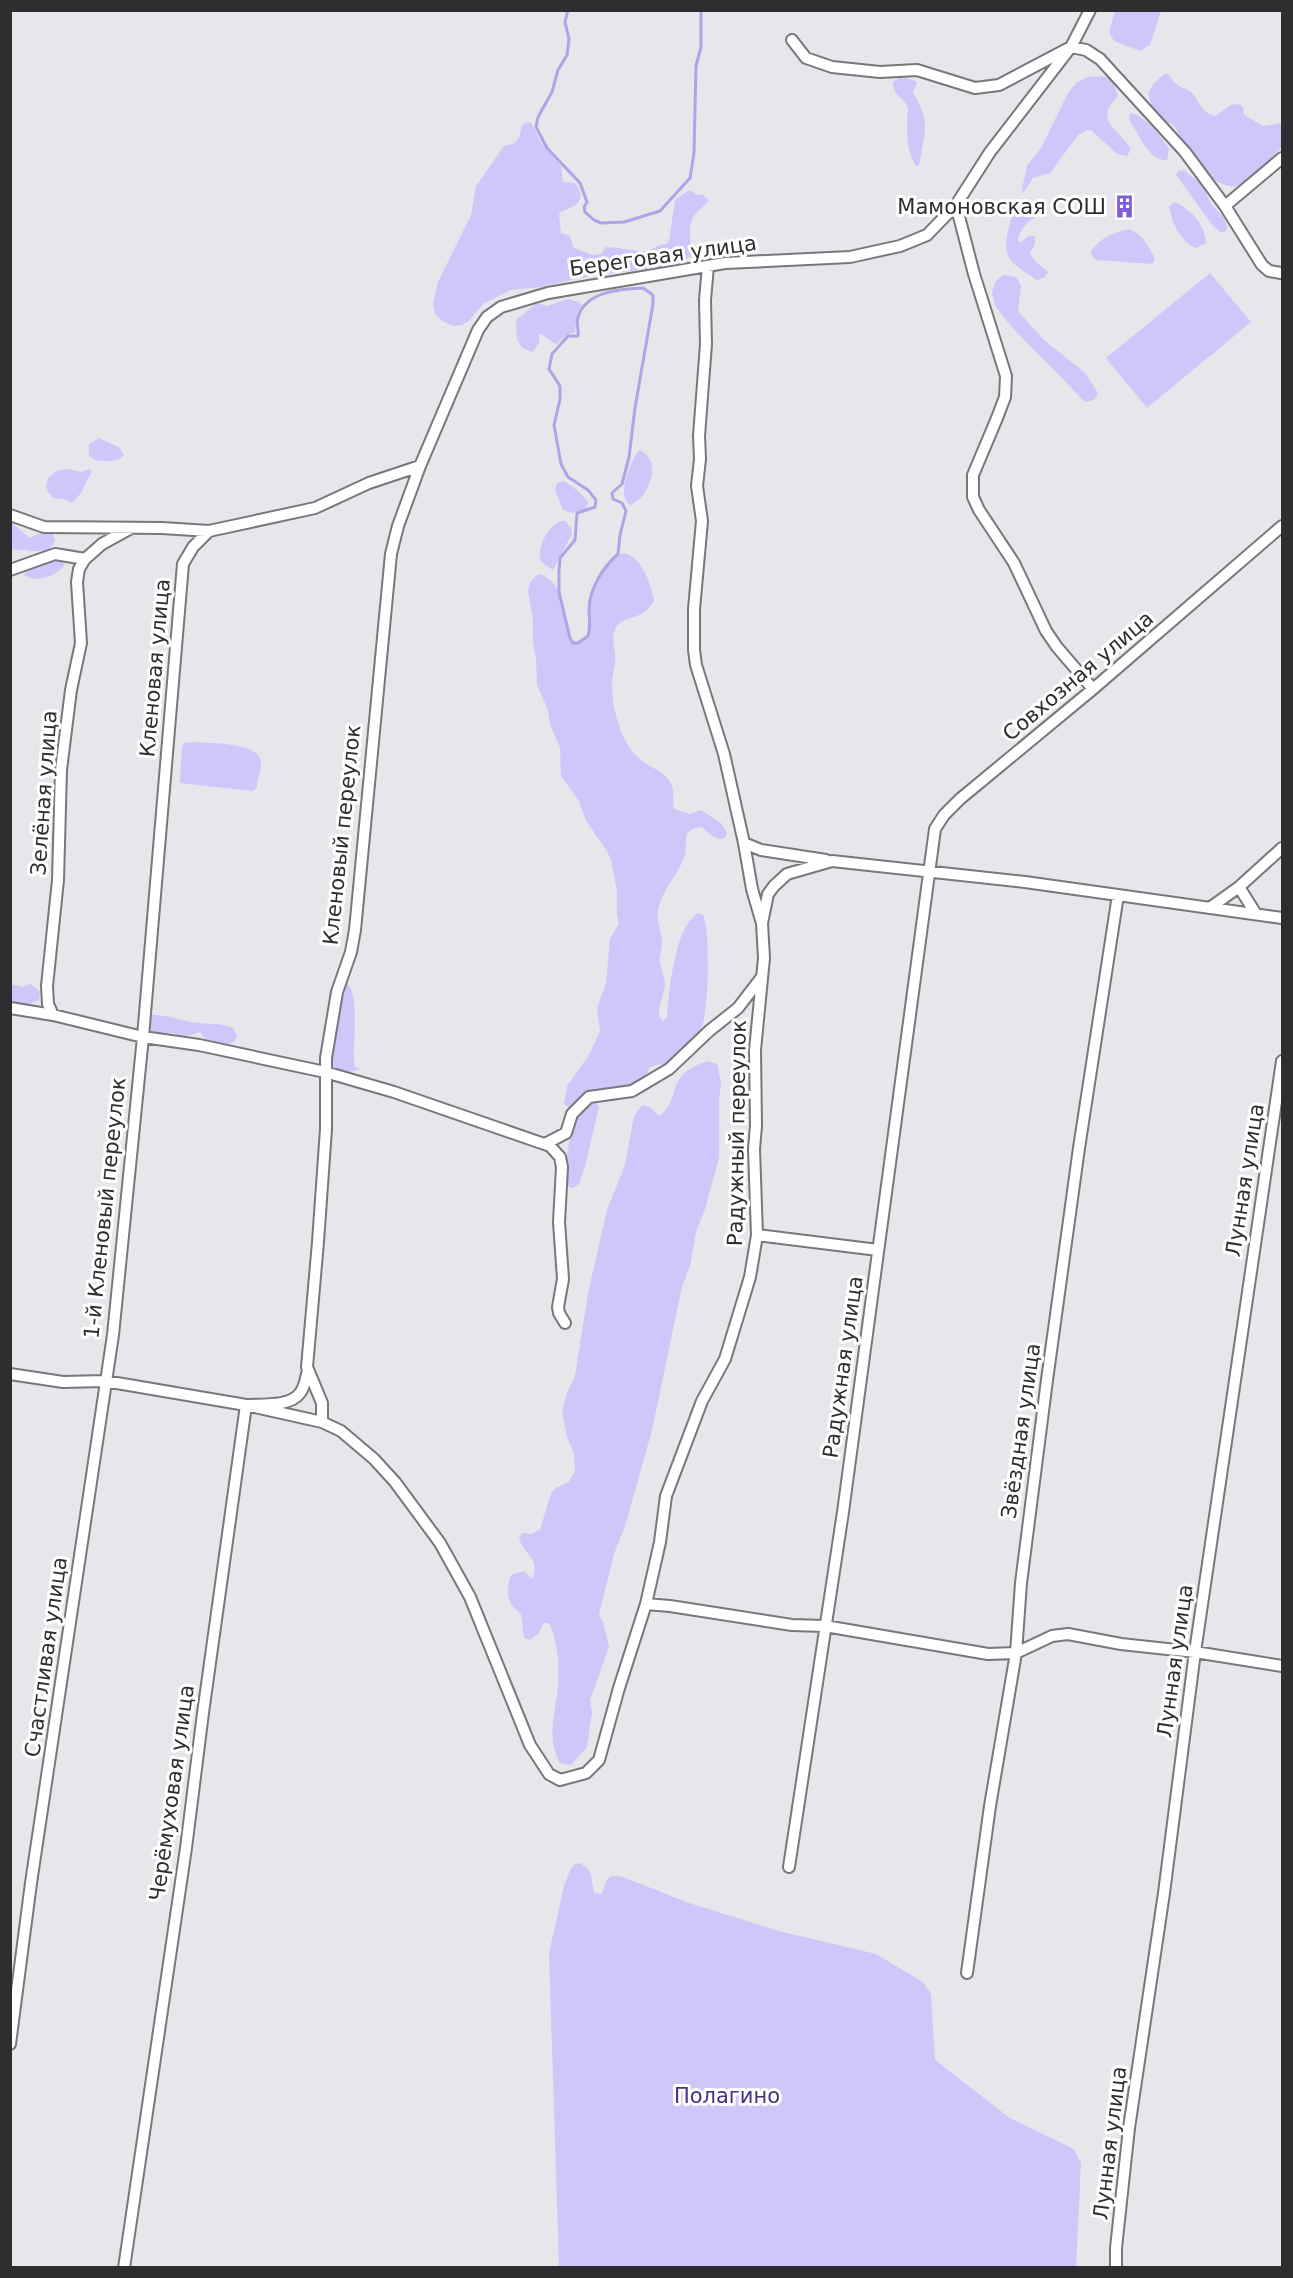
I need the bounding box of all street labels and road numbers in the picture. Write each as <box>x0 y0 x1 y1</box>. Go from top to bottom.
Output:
street label: Береговая улица <box>568 231 758 281</box>
street label: Кленовая улица <box>135 578 175 758</box>
street label: Совхозная улица <box>998 606 1158 746</box>
street label: Зелёная улица <box>26 710 62 876</box>
street label: Кленовый переулок <box>318 724 366 946</box>
street label: Радужный переулок <box>723 1020 751 1246</box>
street label: 1-й Кленовый переулок <box>79 1076 131 1340</box>
street label: Лунная улица <box>1221 1102 1269 1258</box>
street label: Радужная улица <box>818 1274 868 1460</box>
street label: Звёздная улица <box>997 1342 1045 1520</box>
street label: Счастливая улица <box>20 1555 72 1759</box>
street label: Лунная улица <box>1152 1583 1198 1739</box>
street label: Черёмуховая улица <box>145 1683 199 1903</box>
street label: Лунная улица <box>1089 2065 1131 2221</box>

